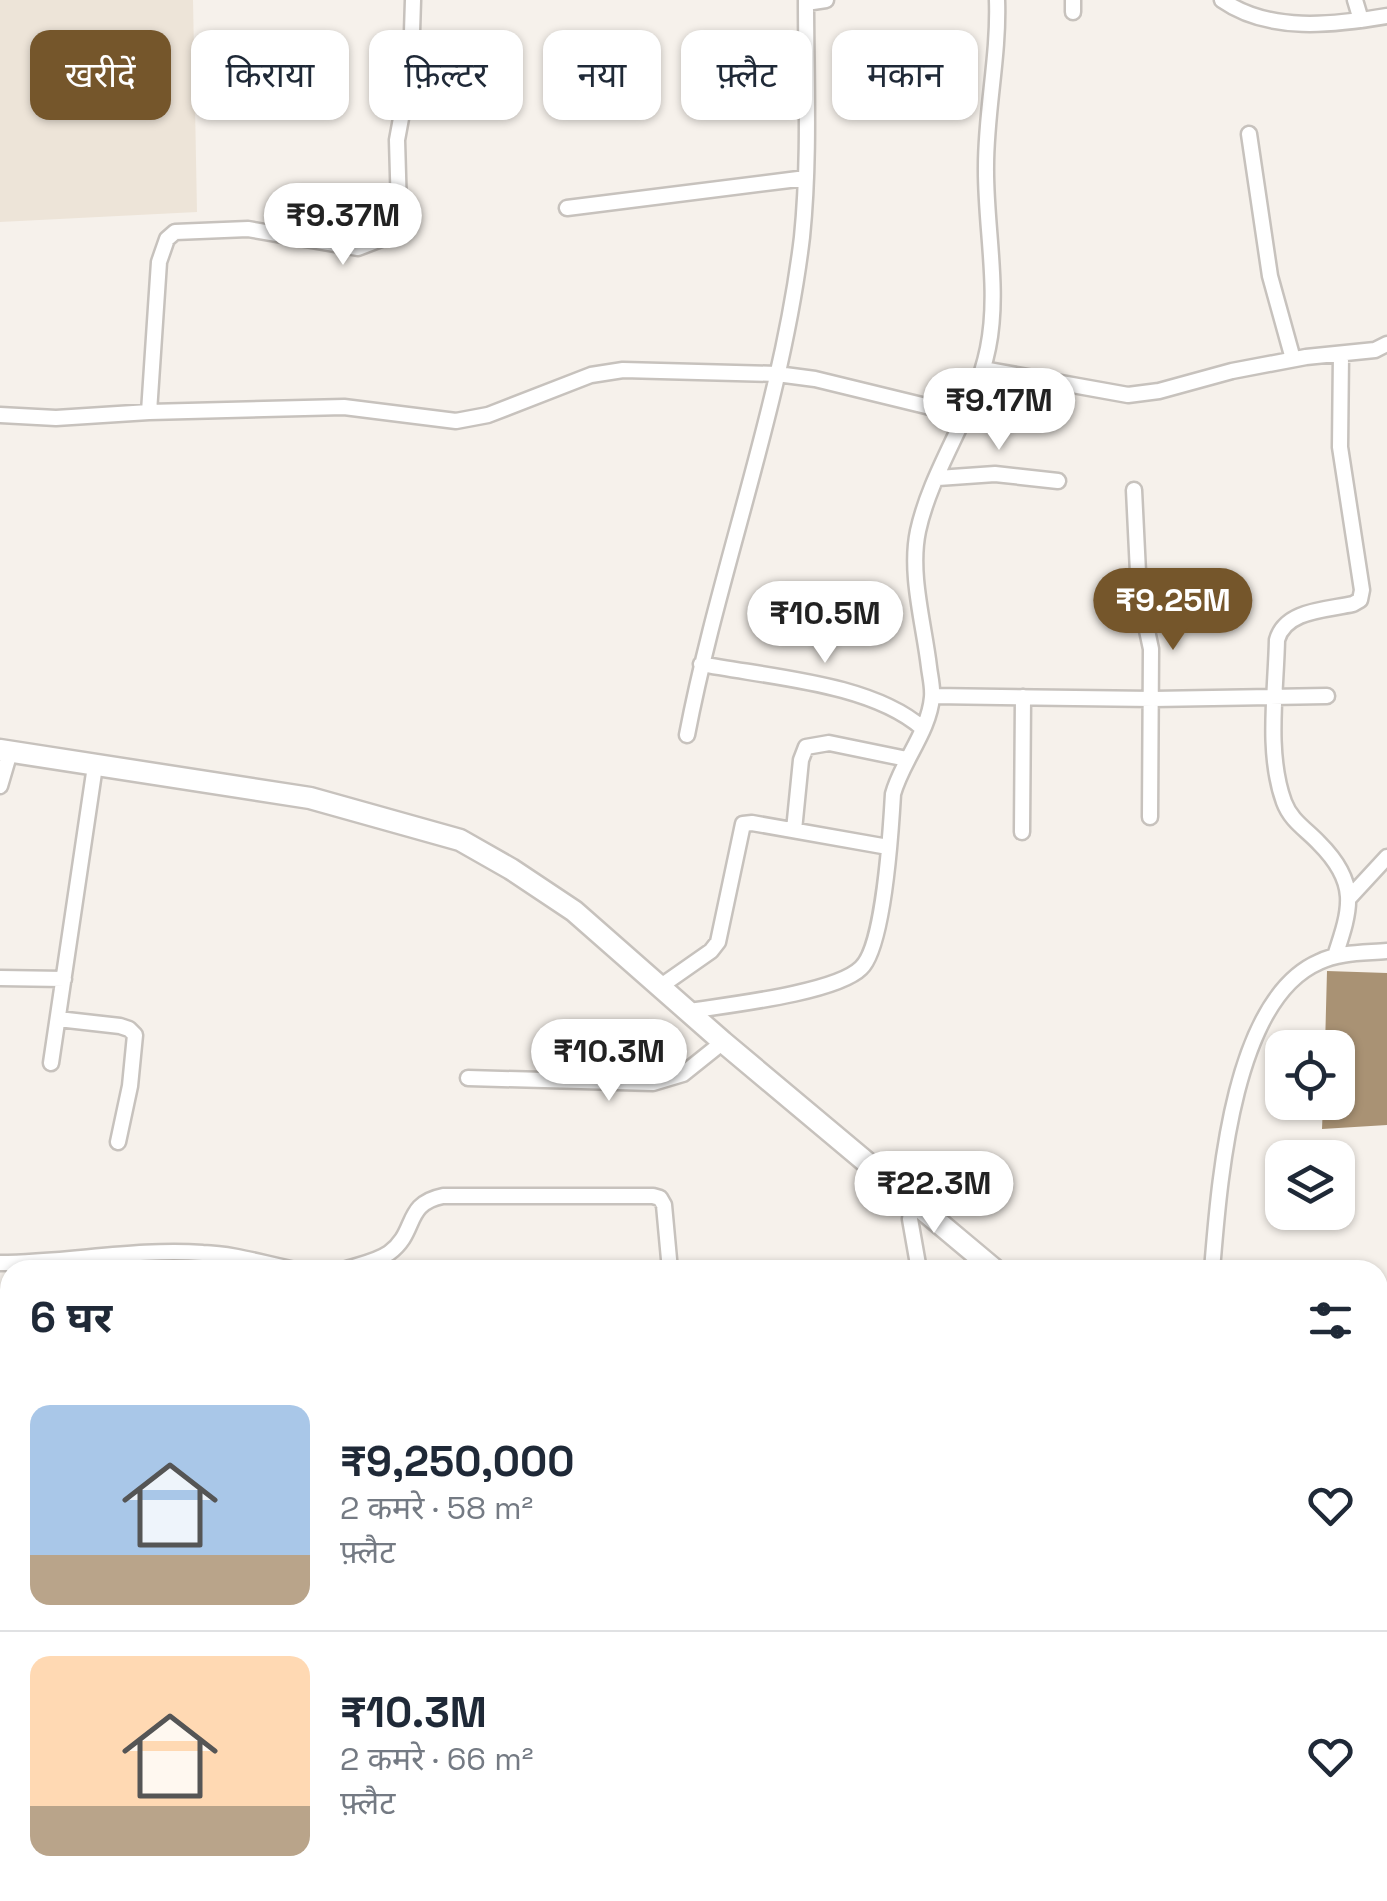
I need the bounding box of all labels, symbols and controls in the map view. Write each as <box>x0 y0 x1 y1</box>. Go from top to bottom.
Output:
chip: खरीदें <box>30 30 171 120</box>
chip: किराया <box>191 30 349 120</box>
chip: फ़िल्टर <box>369 30 523 120</box>
chip: नया <box>543 30 661 120</box>
chip: फ़्लैट <box>681 30 812 120</box>
chip: मकान <box>832 30 978 120</box>
pin: ₹9.37M <box>262 183 424 268</box>
text: ₹9.37M <box>286 195 400 235</box>
pin: ₹9.17M <box>918 368 1080 453</box>
text: ₹9.17M <box>945 380 1053 420</box>
pin: ₹9.25M <box>1092 568 1254 653</box>
text: ₹9.25M <box>1115 580 1231 620</box>
pin: ₹10.5M <box>744 581 906 666</box>
text: ₹10.5M <box>769 593 881 633</box>
pin: ₹10.3M <box>528 1019 690 1104</box>
map controls <box>1265 1030 1355 1230</box>
button: locate <box>1265 1030 1355 1120</box>
text: ₹10.3M <box>553 1031 665 1071</box>
button: layers <box>1265 1140 1355 1230</box>
pin: ₹22.3M <box>853 1151 1015 1236</box>
text: ₹22.3M <box>876 1163 992 1203</box>
text: 6 घर <box>30 1291 112 1344</box>
icon: filters <box>1303 1293 1358 1348</box>
text: ₹9,250,000 <box>340 1435 574 1488</box>
icon: home <box>110 1445 230 1565</box>
icon: heart <box>1303 1478 1358 1533</box>
text: 2 कमरे · 58 m² <box>340 1488 533 1528</box>
text: फ़्लैट <box>340 1532 395 1572</box>
text: ₹10.3M <box>340 1686 487 1739</box>
icon: home <box>110 1696 230 1816</box>
icon: heart <box>1303 1729 1358 1784</box>
text: 2 कमरे · 66 m² <box>340 1739 533 1779</box>
text: फ़्लैट <box>340 1783 395 1823</box>

